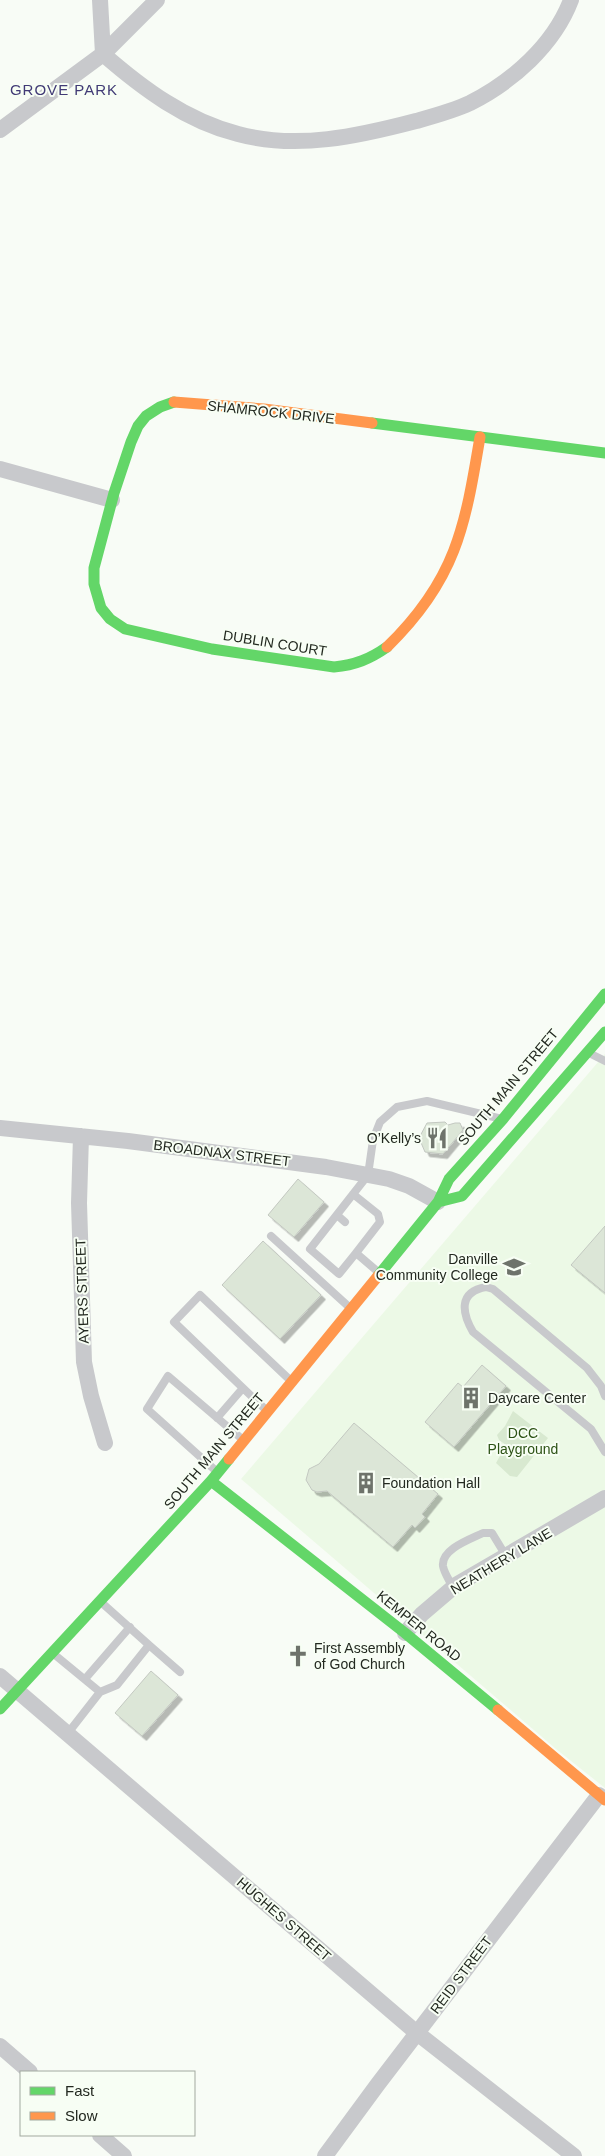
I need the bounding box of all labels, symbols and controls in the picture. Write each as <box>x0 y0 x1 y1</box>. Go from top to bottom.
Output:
district label: GROVE PARK <box>10 81 118 98</box>
street label: SHAMROCK DRIVE <box>207 397 335 427</box>
street label: DUBLIN COURT <box>222 627 328 659</box>
street label: SOUTH MAIN STREET <box>455 1025 562 1148</box>
restaurant icon: O’Kelly’s <box>424 1125 450 1151</box>
place label: O’Kelly’s <box>367 1130 421 1146</box>
street label: BROADNAX STREET <box>153 1137 292 1169</box>
street label: AYERS STREET <box>72 1238 92 1344</box>
place label: Danville Community College <box>376 1251 498 1283</box>
school or university icon: Danville Community College <box>501 1254 527 1280</box>
building icon: Daycare Center <box>458 1385 484 1411</box>
street label: SOUTH MAIN STREET <box>161 1389 268 1512</box>
place label: Daycare Center <box>488 1390 586 1406</box>
park label: DCC Playground <box>488 1425 558 1457</box>
building icon: Foundation Hall <box>353 1470 379 1496</box>
place label: Foundation Hall <box>382 1475 480 1491</box>
street label: NEATHERY LANE <box>448 1524 554 1598</box>
street label: KEMPER ROAD <box>374 1587 464 1665</box>
place label: First Assembly of God Church <box>314 1640 405 1672</box>
church icon: First Assembly of God Church <box>285 1643 311 1669</box>
street label: HUGHES STREET <box>234 1874 334 1964</box>
street label: REID STREET <box>427 1933 496 2017</box>
legend <box>20 2071 195 2136</box>
text: Fast <box>65 2082 95 2099</box>
text: Slow <box>65 2107 98 2124</box>

